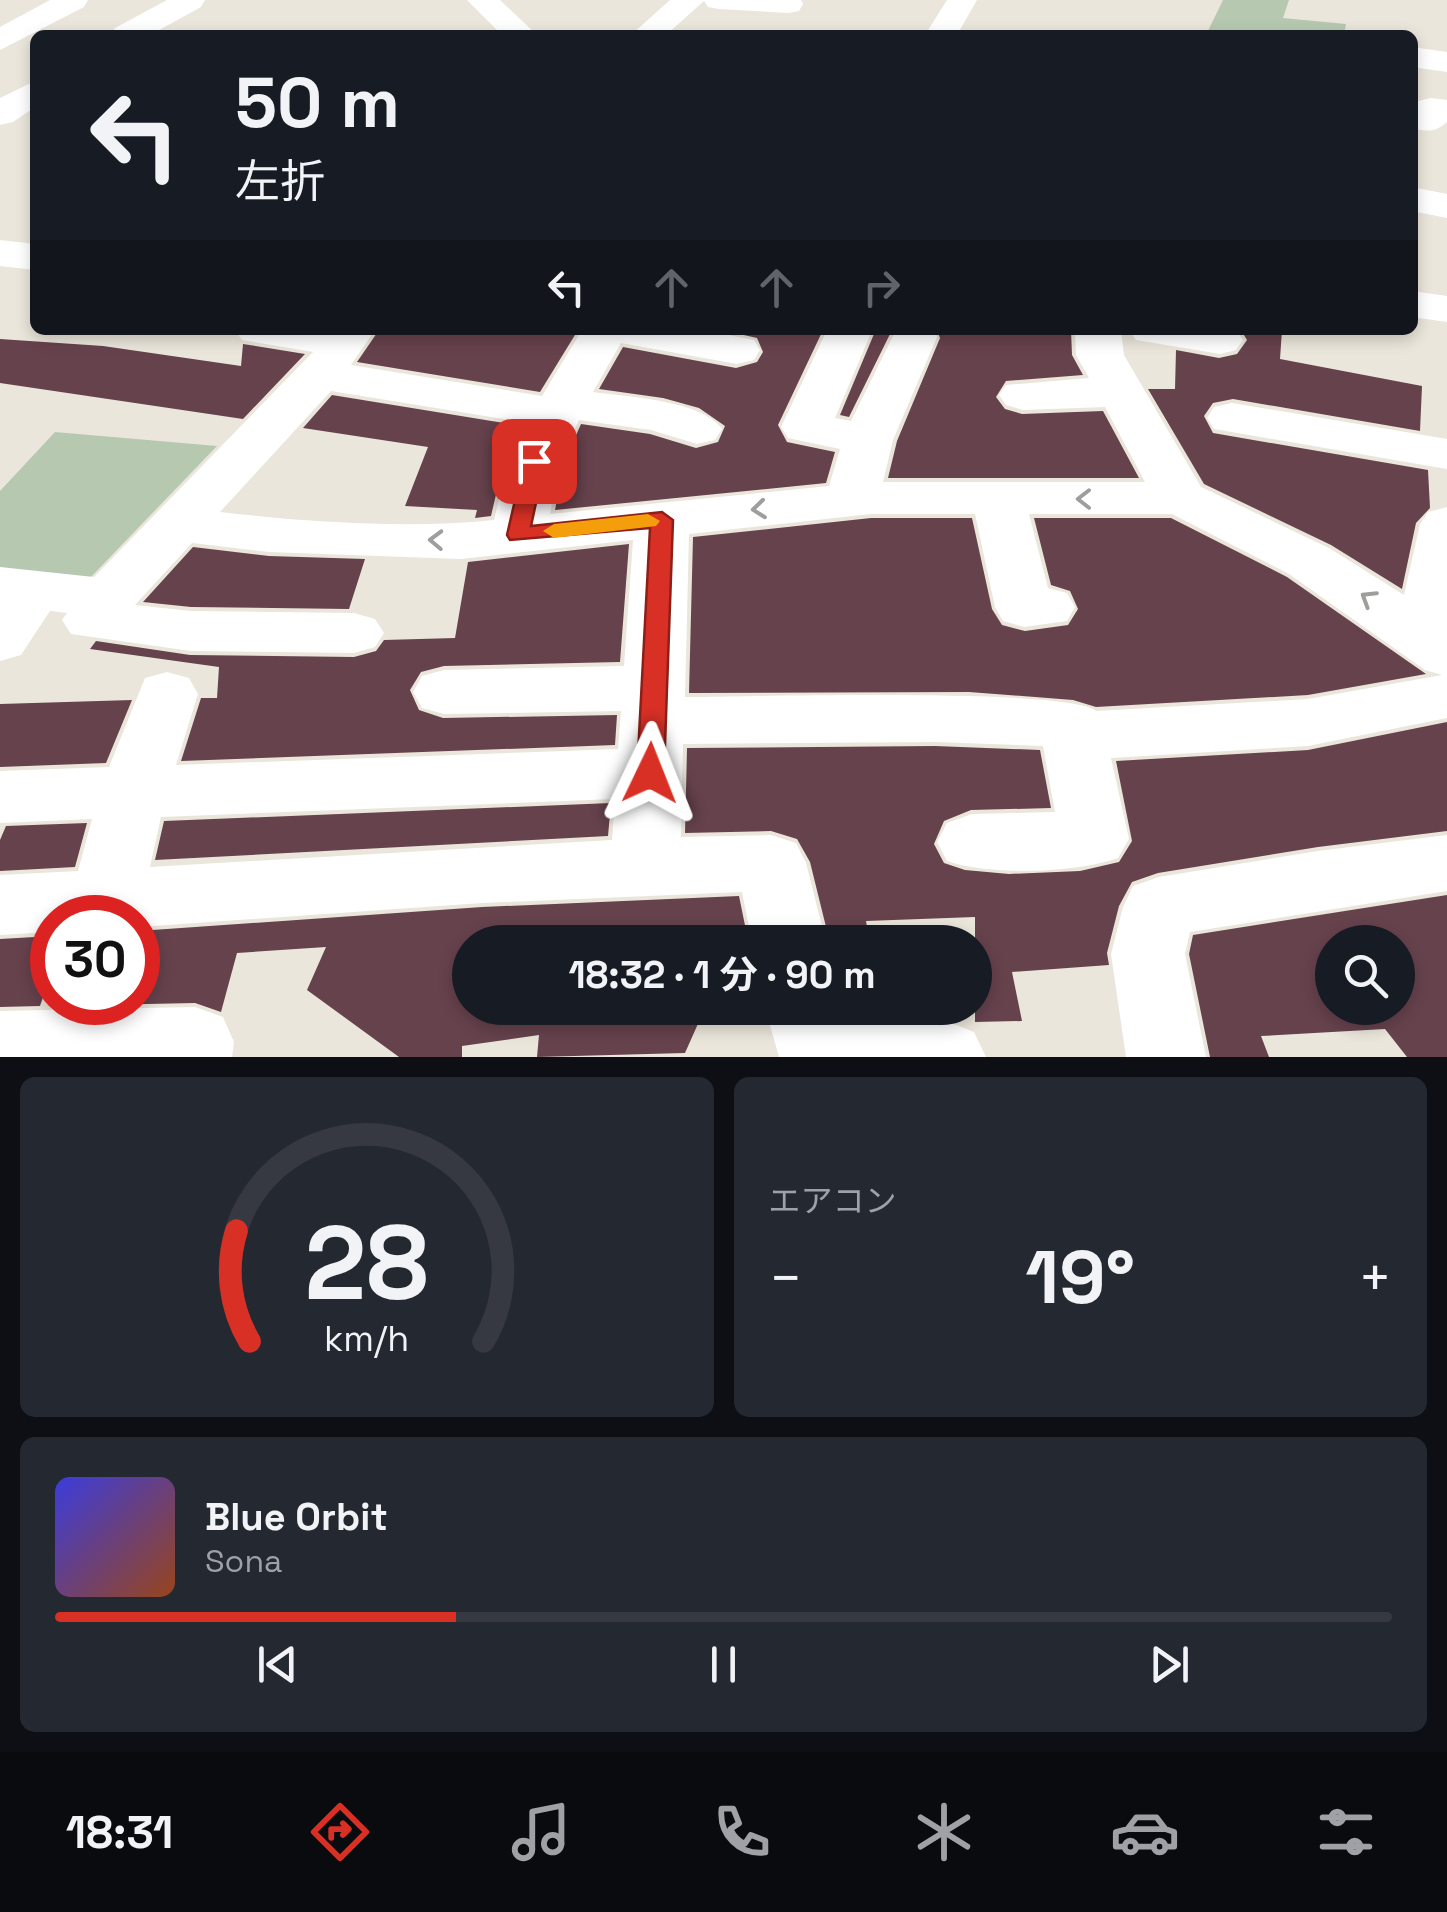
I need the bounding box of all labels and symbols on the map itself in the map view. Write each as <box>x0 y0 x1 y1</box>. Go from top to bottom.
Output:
pin <box>492 419 577 504</box>
one-way arrow <box>1075 488 1090 510</box>
one-way arrow <box>751 498 767 520</box>
one-way arrow <box>427 529 443 550</box>
one-way arrow <box>1361 592 1379 611</box>
position arrow <box>598 721 702 825</box>
speed limit sign: 30 <box>30 895 160 1025</box>

